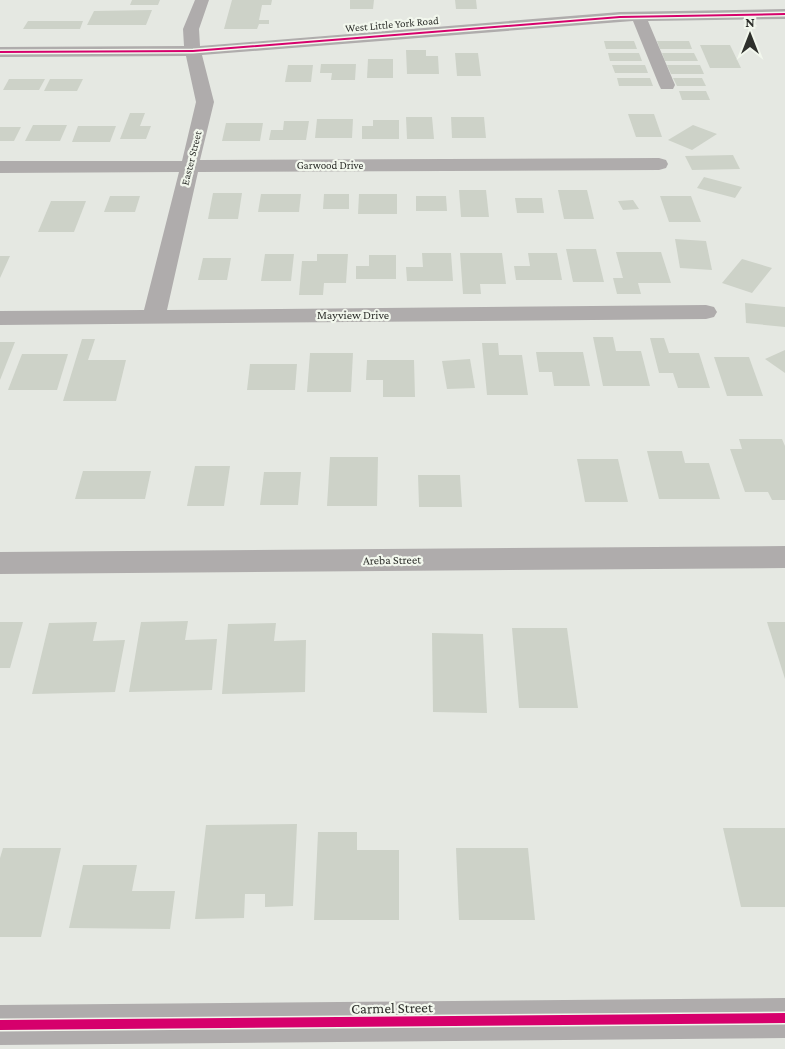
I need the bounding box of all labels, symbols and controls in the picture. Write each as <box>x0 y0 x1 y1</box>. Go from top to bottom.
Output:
north arrow <box>725 10 775 60</box>
street label: West Little York Road <box>345 14 440 34</box>
text: N <box>745 14 755 30</box>
street label: Easter Street <box>178 129 204 186</box>
street label: Garwood Drive <box>297 159 363 171</box>
street label: Mayview Drive <box>317 308 389 322</box>
street label: Areba Street <box>363 552 422 568</box>
street label: Carmel Street <box>351 999 434 1017</box>

